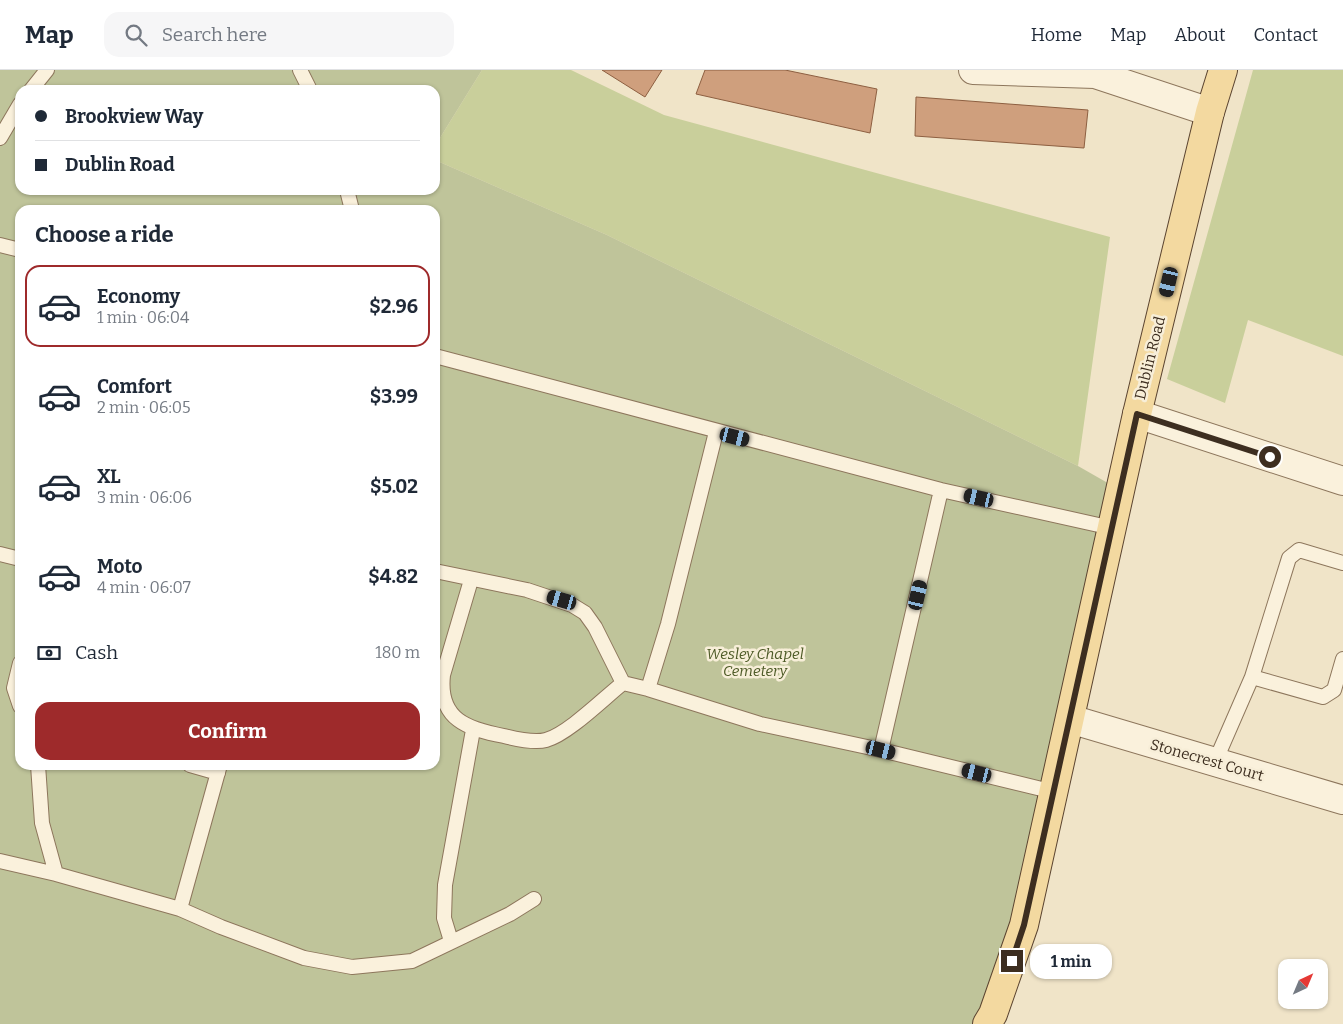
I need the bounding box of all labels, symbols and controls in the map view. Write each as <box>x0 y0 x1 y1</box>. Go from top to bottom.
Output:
search box <box>104 12 454 57</box>
text: Map <box>25 21 74 49</box>
icon: search <box>122 21 150 49</box>
text: Search here <box>162 23 267 46</box>
text: Home <box>1031 24 1082 46</box>
text: Map <box>1110 24 1146 46</box>
text: About <box>1174 24 1225 46</box>
text: Contact <box>1253 24 1318 46</box>
text: Brookview Way <box>65 105 203 128</box>
text: Dublin Road <box>65 153 175 176</box>
text: Choose a ride <box>35 221 174 248</box>
car <box>1158 266 1179 298</box>
icon: car <box>37 284 82 329</box>
text: Economy <box>97 285 180 308</box>
text: $2.96 <box>369 295 418 318</box>
text: 1 min · 06:04 <box>97 308 189 327</box>
street label: Dublin Road <box>1131 314 1169 401</box>
icon: car <box>37 374 82 419</box>
text: Comfort <box>97 375 172 398</box>
text: $3.99 <box>370 385 418 408</box>
text: 2 min · 06:05 <box>97 398 191 417</box>
car <box>718 426 751 448</box>
route start <box>1259 446 1281 468</box>
icon: car <box>37 464 82 509</box>
text: XL <box>97 465 121 488</box>
text: $5.02 <box>370 475 418 498</box>
car <box>962 487 995 509</box>
text: 3 min · 06:06 <box>97 488 192 507</box>
icon: car <box>37 554 82 599</box>
text: Moto <box>97 555 143 578</box>
text: $4.82 <box>368 565 418 588</box>
text: 4 min · 06:07 <box>97 578 191 597</box>
car <box>907 579 928 611</box>
car <box>545 589 578 611</box>
icon: cash <box>35 639 63 667</box>
text: Cash <box>75 641 118 664</box>
text: 180 m <box>375 643 420 662</box>
park label: Wesley Chapel Cemetery <box>706 645 804 680</box>
button: Confirm <box>35 702 420 760</box>
street label: Stonecrest Court <box>1148 735 1266 785</box>
car <box>864 739 897 761</box>
car <box>960 762 993 784</box>
callout: 1 min <box>1030 944 1112 978</box>
route end <box>1001 950 1023 972</box>
text: 1 min <box>1051 952 1091 971</box>
north arrow <box>1278 959 1328 1009</box>
map controls <box>1278 959 1328 1009</box>

